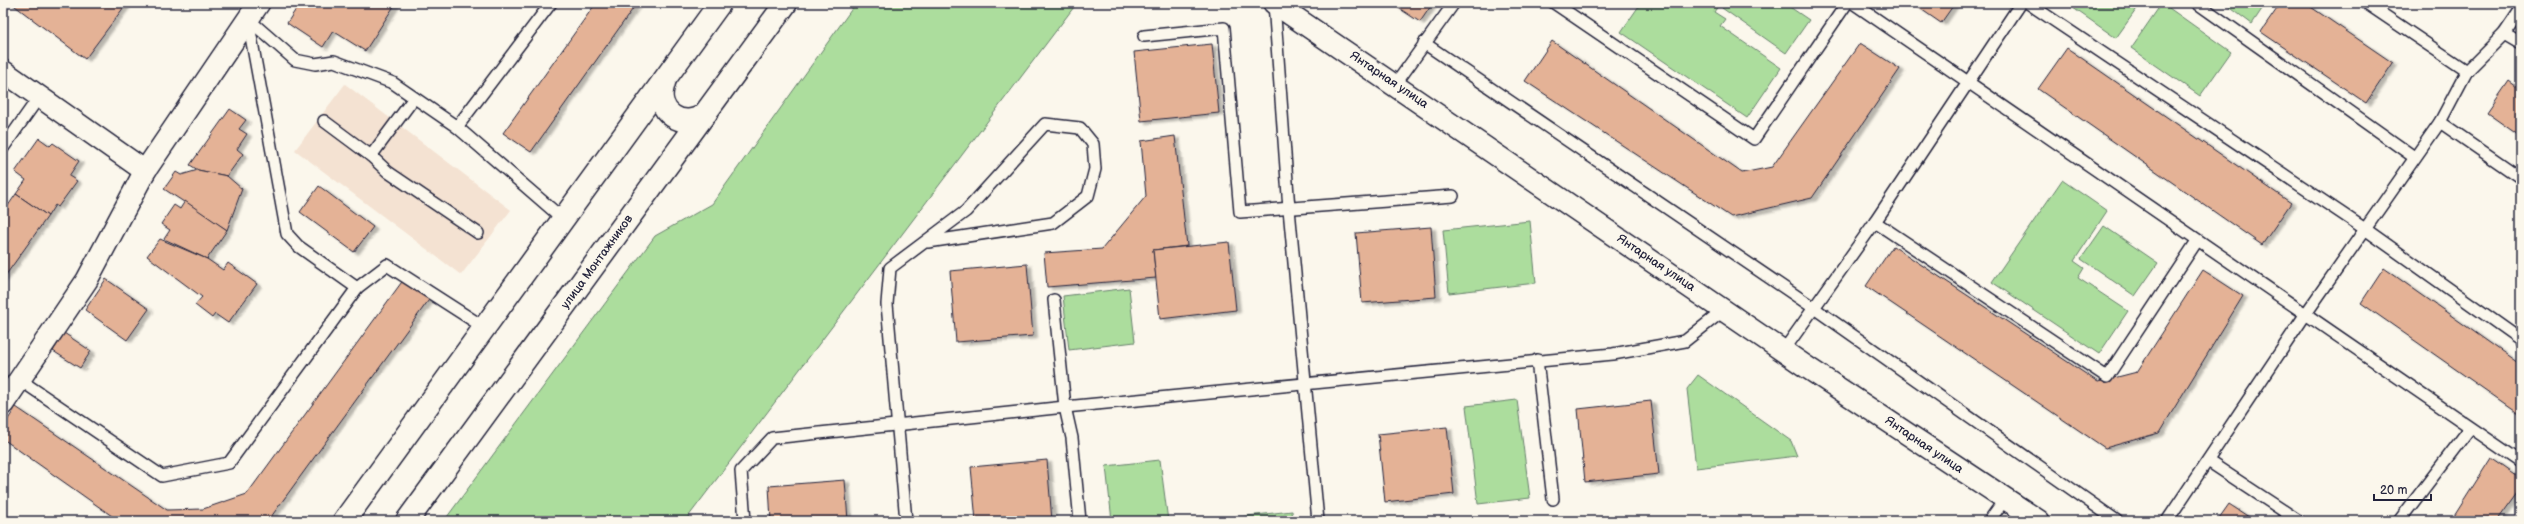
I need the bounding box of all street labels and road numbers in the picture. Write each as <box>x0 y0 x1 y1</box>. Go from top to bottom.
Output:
street label: Янтарная улица <box>1347 48 1431 112</box>
street label: улица Монтажников <box>558 211 637 312</box>
street label: Янтарная улица <box>1614 231 1698 295</box>
street label: Янтарная улица <box>1882 413 1966 477</box>

